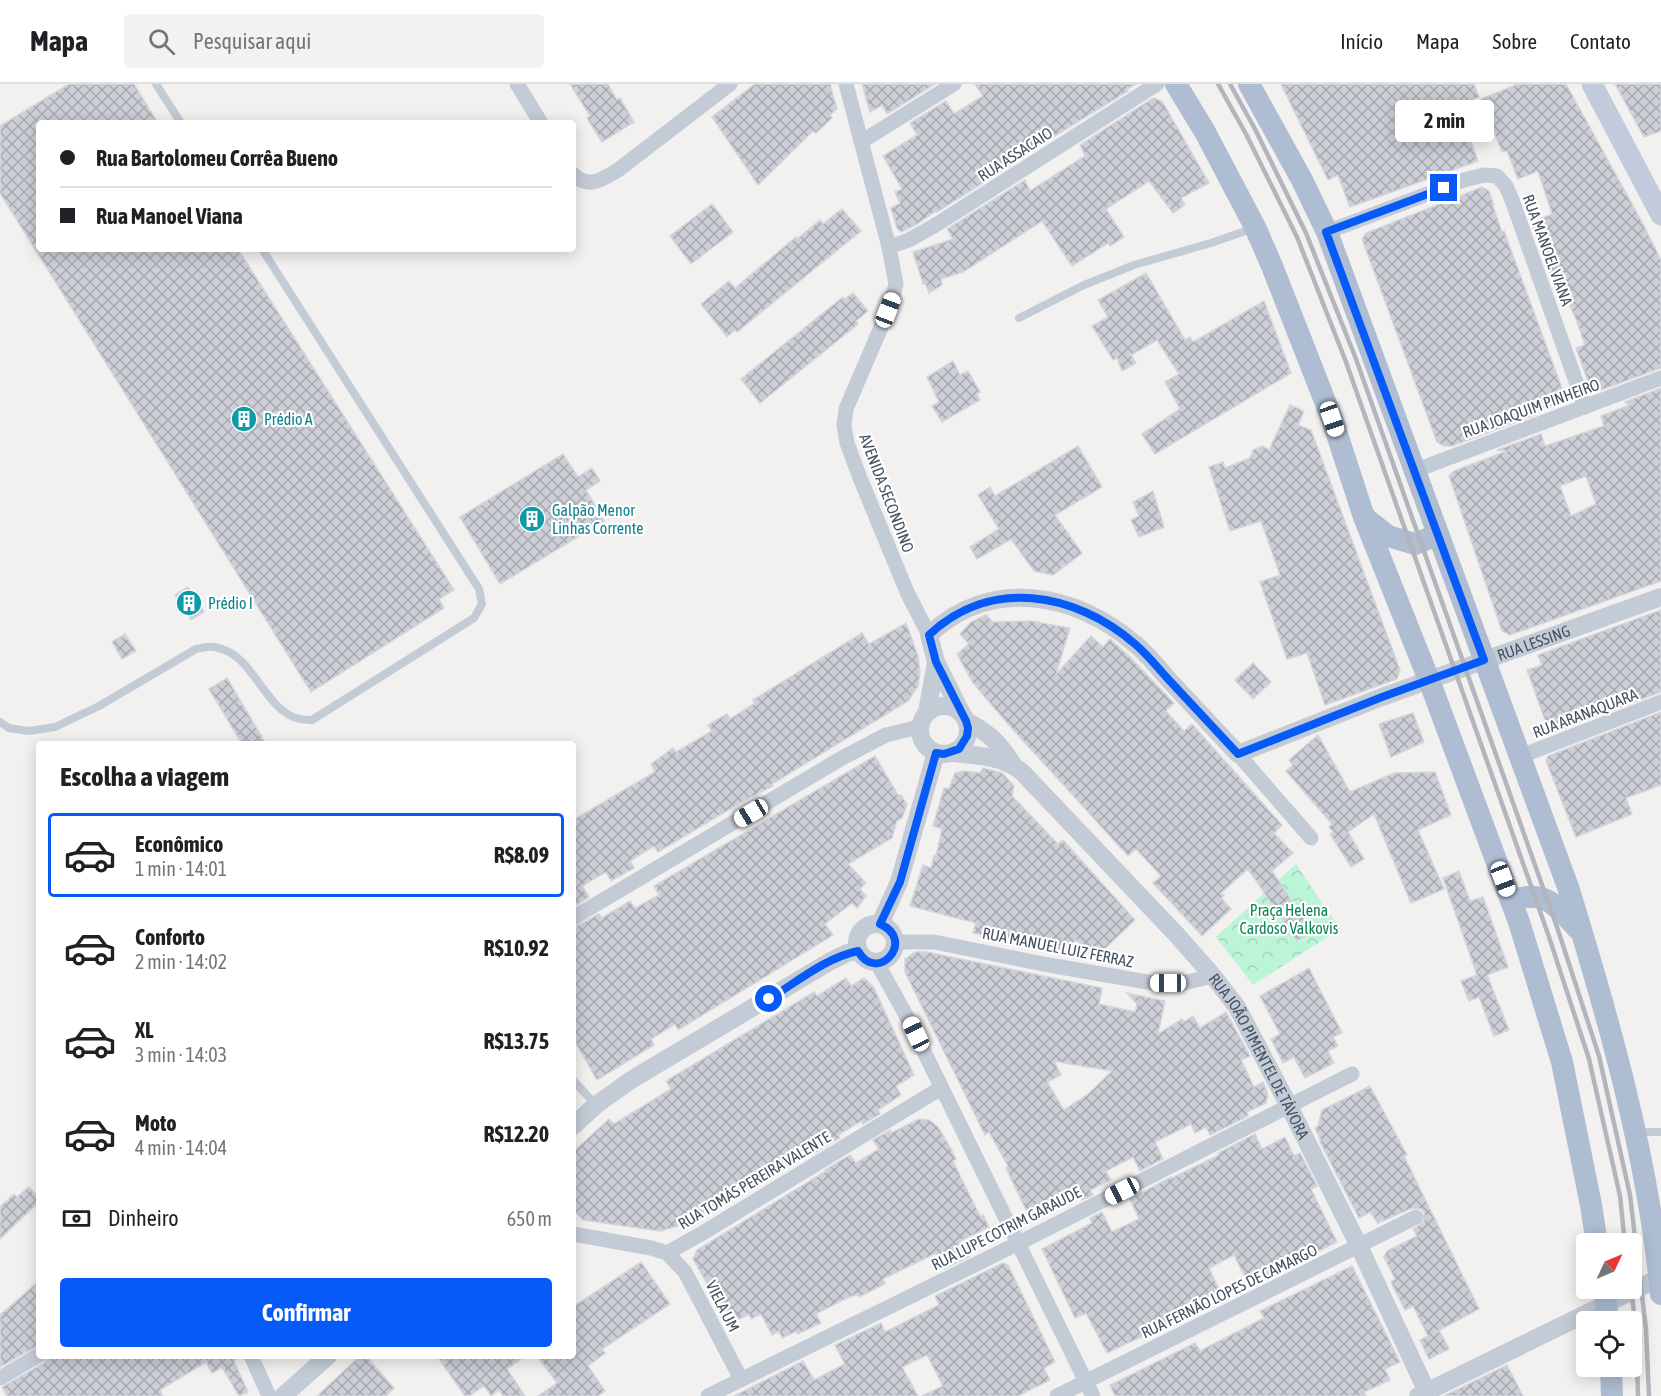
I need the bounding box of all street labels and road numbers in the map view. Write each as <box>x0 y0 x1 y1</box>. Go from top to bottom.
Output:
street label: RUA ASSACAIO <box>974 123 1056 185</box>
street label: RUA MANOEL VIANA <box>1520 192 1577 308</box>
street label: RUA JOAQUIM PINHEIRO <box>1460 375 1602 441</box>
street label: AVENIDA SECONDINO <box>856 431 918 555</box>
street label: RUA LESSING <box>1495 621 1572 664</box>
street label: RUA ARANAQUARA <box>1530 685 1640 741</box>
street label: RUA MANUEL LUIZ FERRAZ <box>981 924 1135 970</box>
street label: RUA JOÃO PIMENTEL DE TÁVORA <box>1205 970 1313 1142</box>
street label: RUA TOMÁS PEREIRA VALENTE <box>675 1127 833 1233</box>
street label: RUA LUPE COTRIM GARAUDE <box>928 1182 1084 1274</box>
street label: RUA FERNÃO LOPES DE CAMARGO <box>1138 1240 1320 1342</box>
street label: VIELA UM <box>702 1277 744 1335</box>

